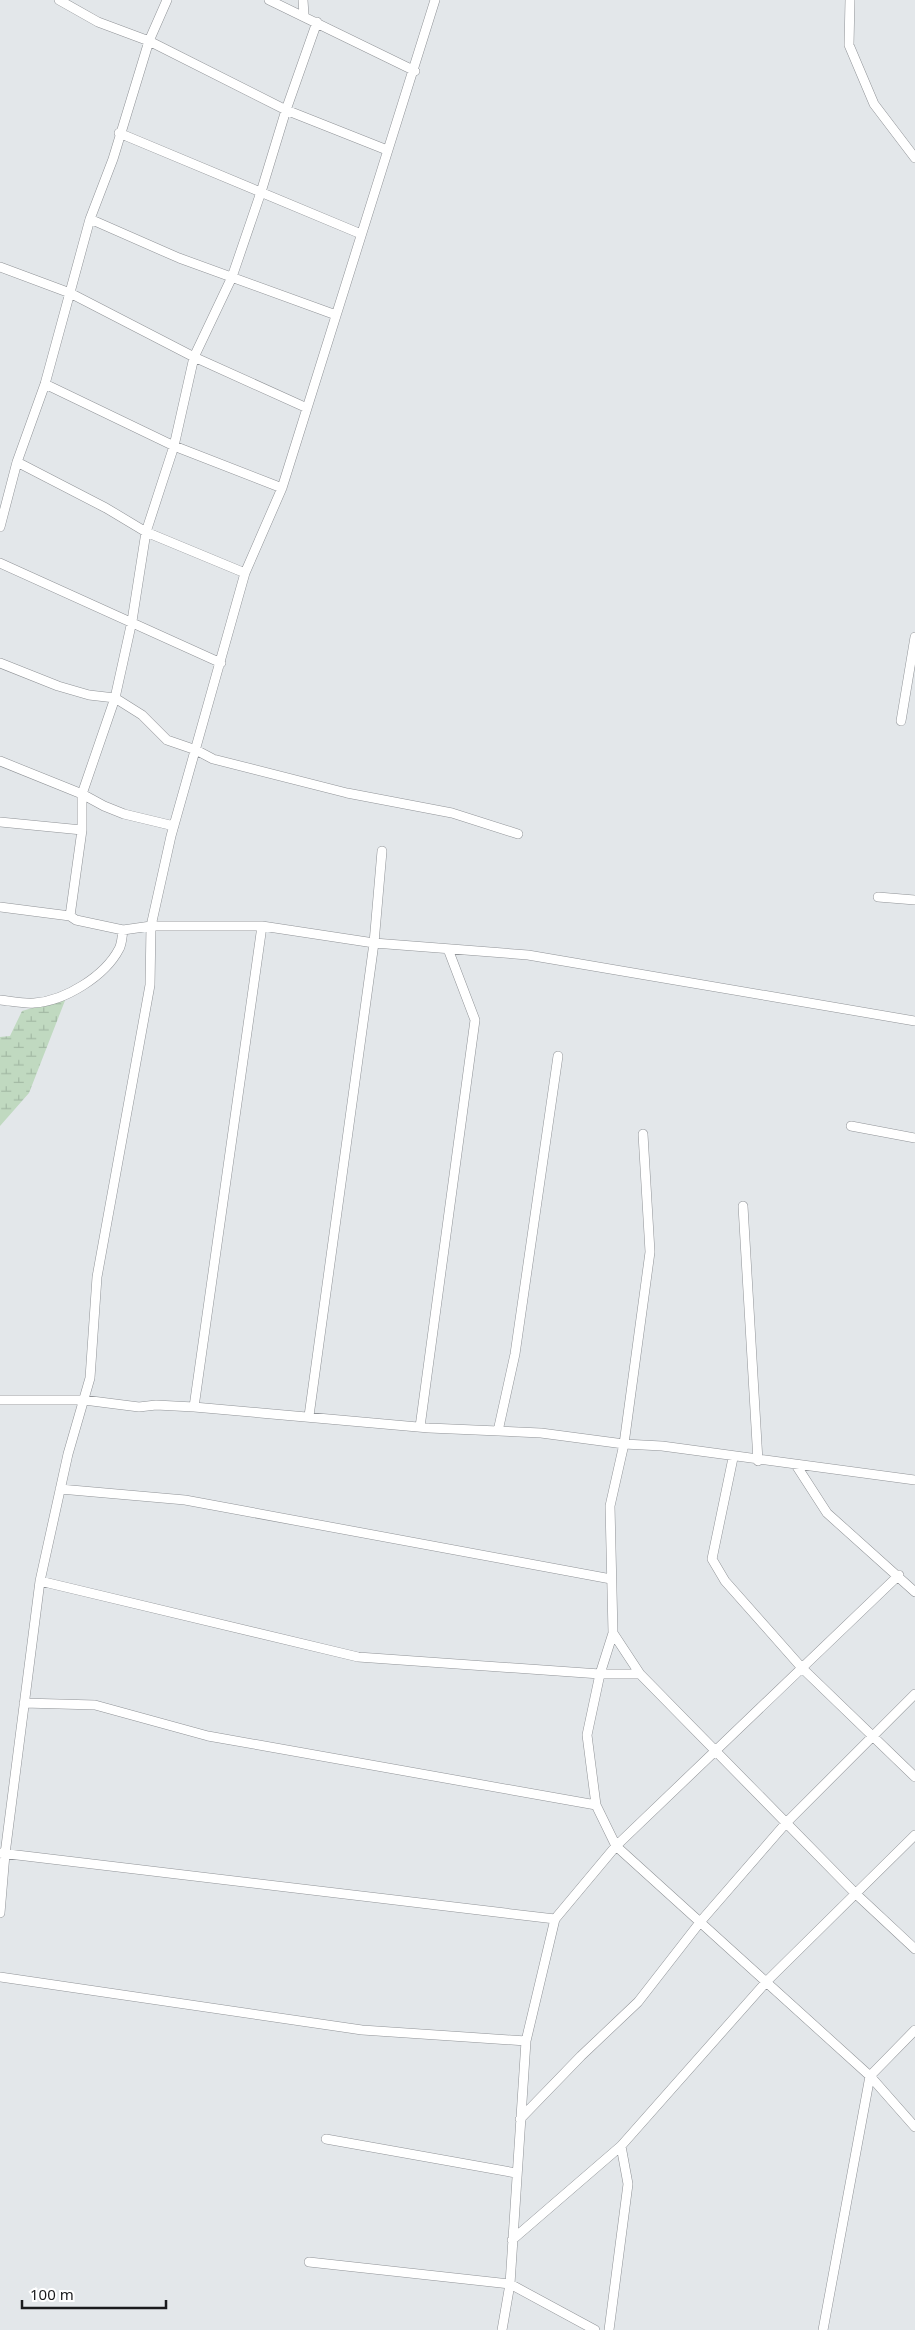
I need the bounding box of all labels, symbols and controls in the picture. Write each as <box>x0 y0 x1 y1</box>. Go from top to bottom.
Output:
scale bar <box>22 2278 166 2310</box>
text: 100 m <box>30 2284 74 2304</box>

